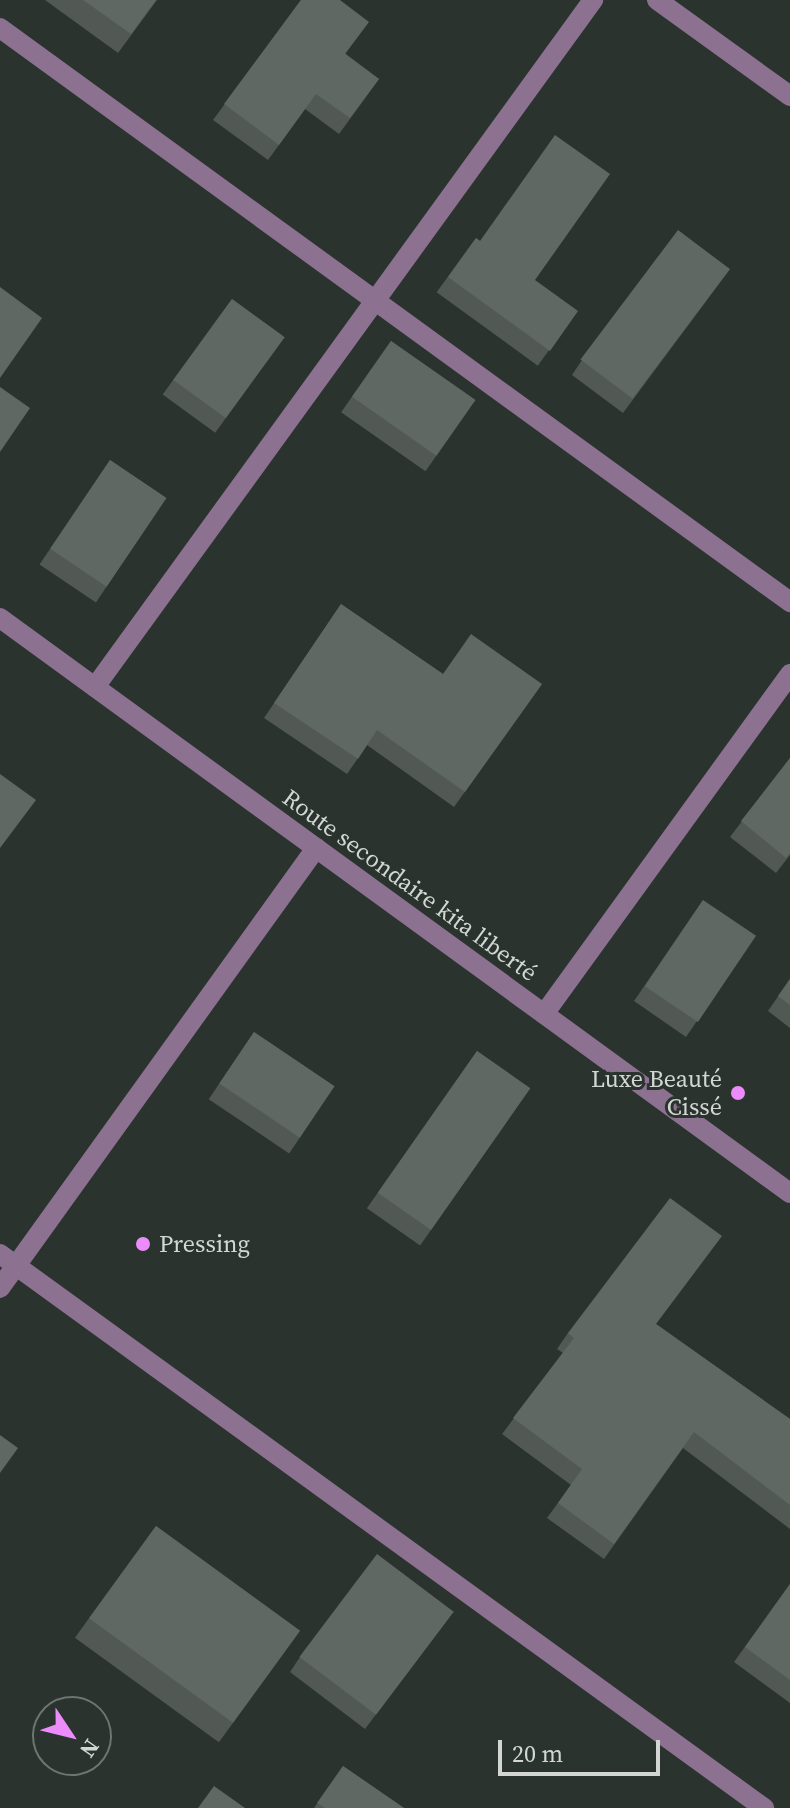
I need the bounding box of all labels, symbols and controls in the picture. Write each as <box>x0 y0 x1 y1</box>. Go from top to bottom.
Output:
street label: Route secondaire kita liberté <box>277 783 543 987</box>
place label: Luxe Beauté Cissé <box>591 1065 722 1121</box>
marker: Luxe Beauté Cissé <box>729 1084 747 1102</box>
place label: Pressing <box>159 1230 250 1258</box>
marker: Pressing <box>134 1235 152 1253</box>
north arrow <box>32 1696 112 1776</box>
scale bar <box>502 1724 664 1774</box>
text: N <box>73 1733 107 1764</box>
text: 20 m <box>512 1737 563 1770</box>

